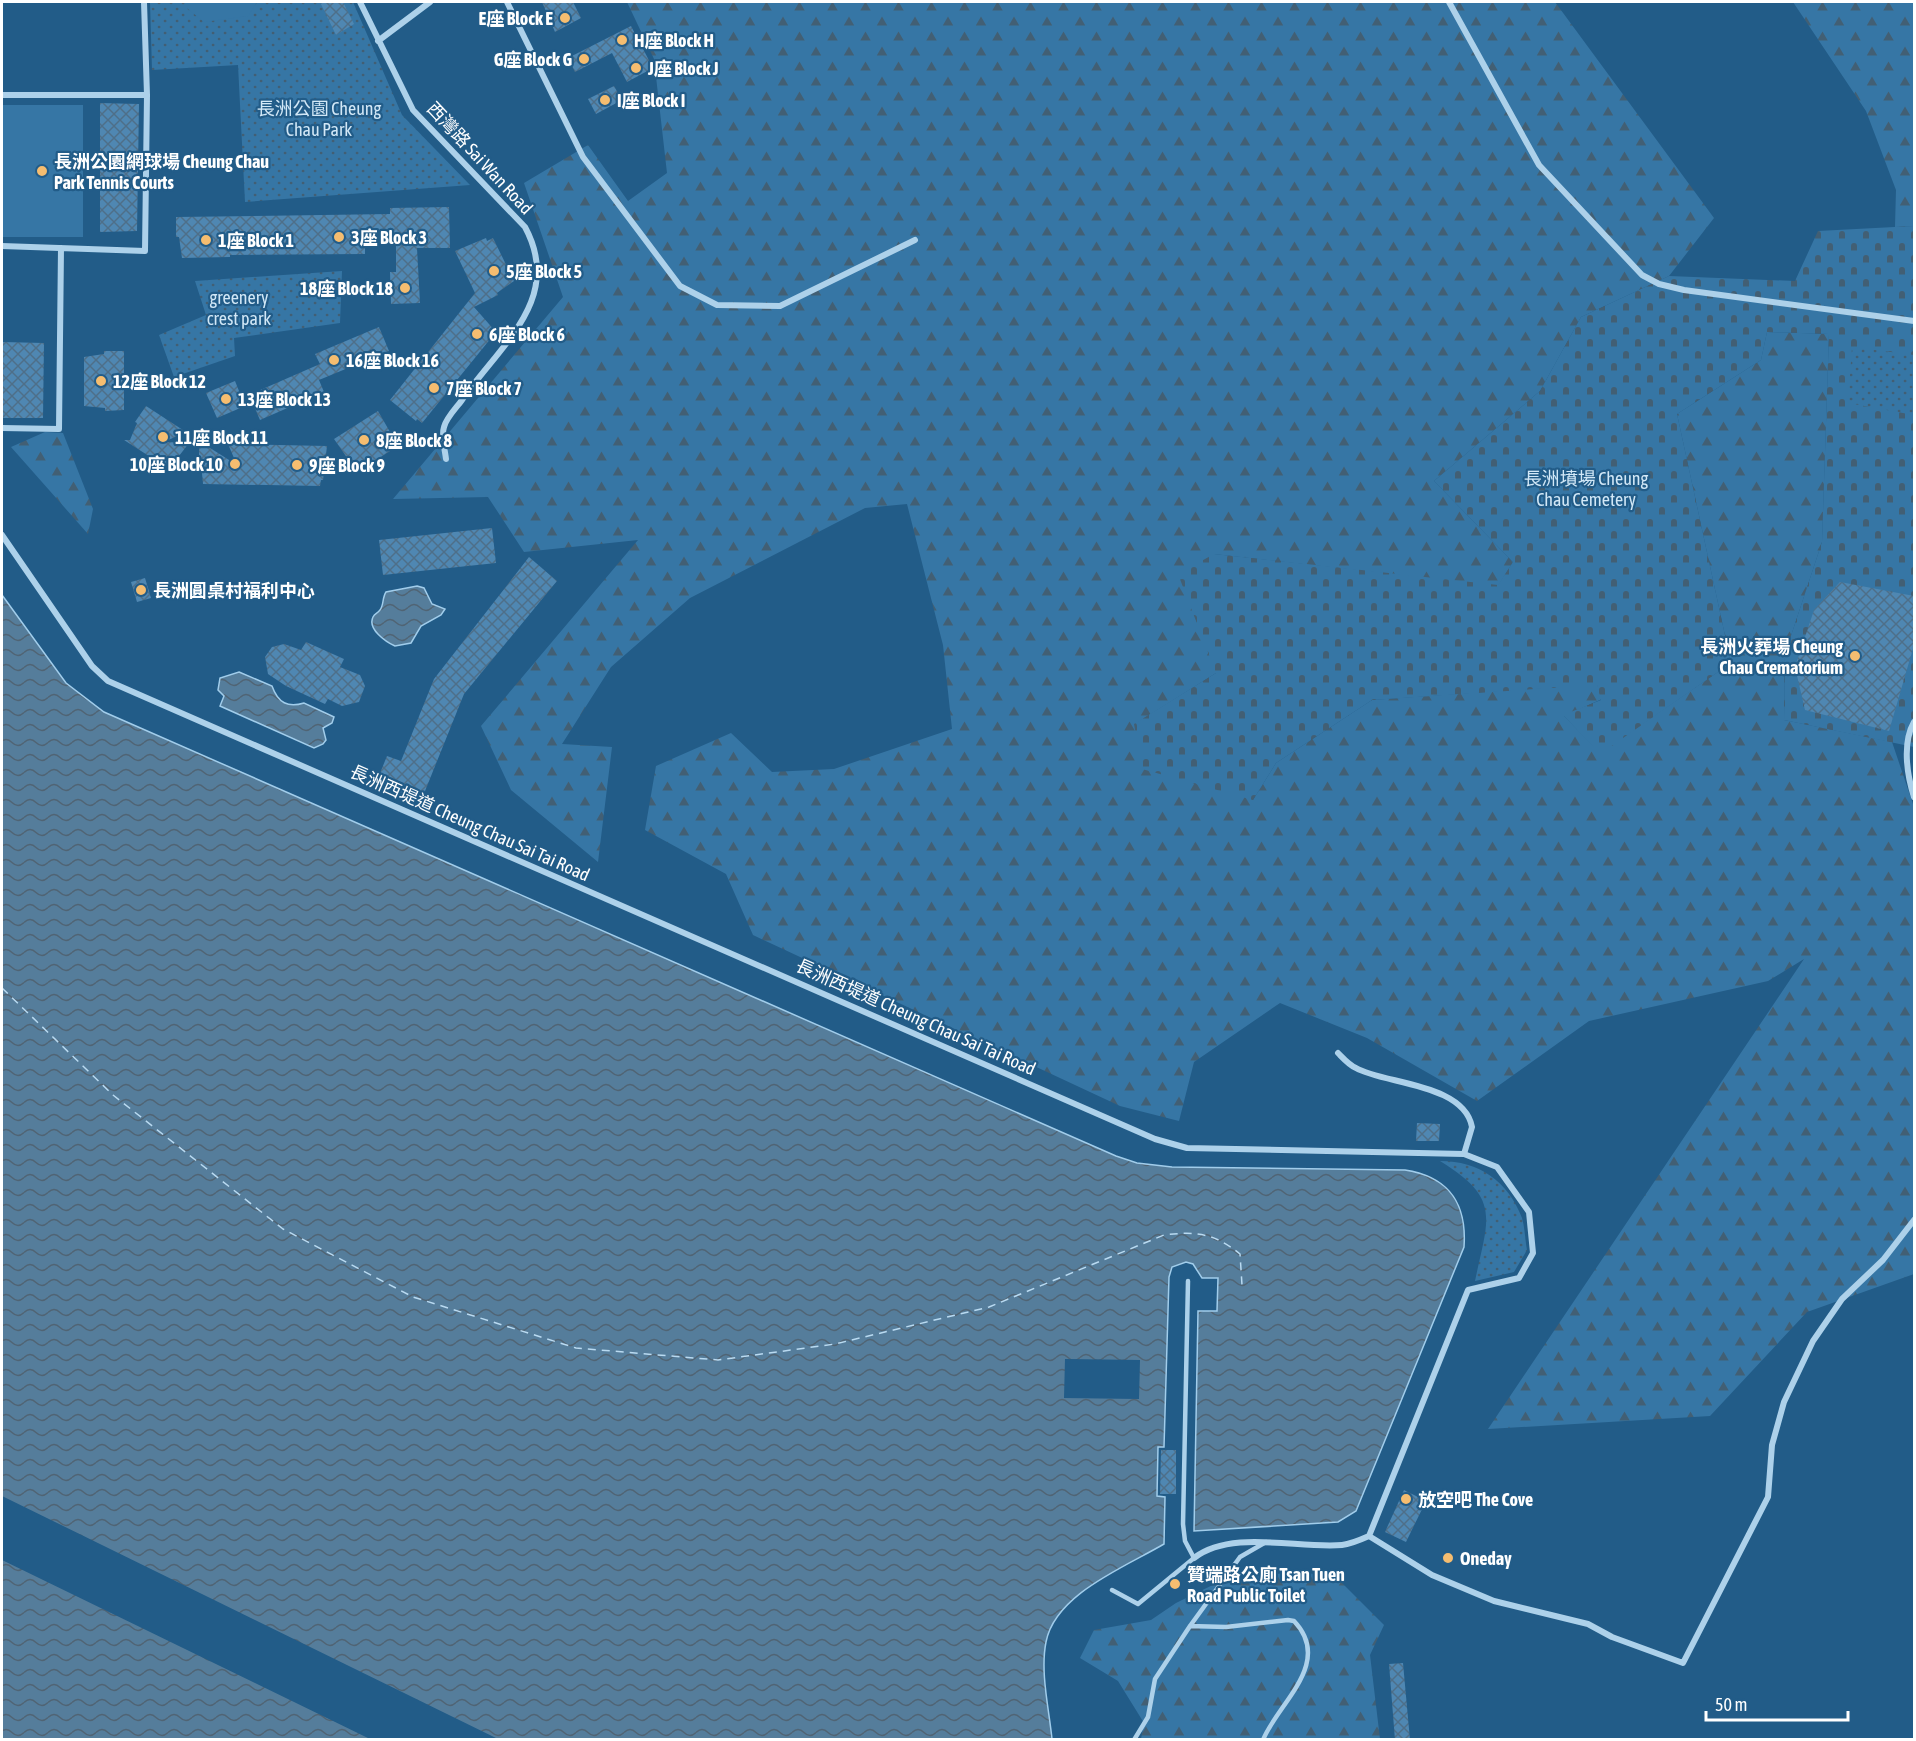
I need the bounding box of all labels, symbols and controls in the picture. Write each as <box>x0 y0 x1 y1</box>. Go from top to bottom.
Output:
place label: E座 Block E <box>479 8 553 29</box>
marker: E座 Block E <box>558 11 572 25</box>
place label: H座 Block H <box>634 30 714 51</box>
marker: H座 Block H <box>615 33 629 47</box>
place label: G座 Block G <box>494 49 572 70</box>
marker: G座 Block G <box>577 52 591 66</box>
place label: J座 Block J <box>647 58 719 79</box>
marker: J座 Block J <box>629 61 643 75</box>
place label: I座 Block I <box>617 90 685 111</box>
marker: I座 Block I <box>598 93 612 107</box>
park label: 長洲公園 Cheung Chau Park <box>257 98 382 140</box>
street label: 西灣路 Sai Wan Road <box>423 98 537 218</box>
place label: 長洲公園網球場 Cheung Chau Park Tennis Courts <box>54 151 269 193</box>
marker: 長洲公園網球場 Cheung Chau Park Tennis Courts <box>35 164 49 178</box>
place label: 3座 Block 3 <box>351 227 427 248</box>
place label: 1座 Block 1 <box>218 230 294 251</box>
marker: 3座 Block 3 <box>332 230 346 244</box>
marker: 1座 Block 1 <box>199 233 213 247</box>
place label: 5座 Block 5 <box>506 261 582 282</box>
marker: 5座 Block 5 <box>487 264 501 278</box>
place label: 18座 Block 18 <box>300 278 394 299</box>
marker: 18座 Block 18 <box>398 281 412 295</box>
park label: greenery crest park <box>207 287 271 329</box>
place label: 6座 Block 6 <box>489 324 565 345</box>
marker: 6座 Block 6 <box>470 327 484 341</box>
place label: 16座 Block 16 <box>346 350 439 371</box>
marker: 16座 Block 16 <box>327 353 341 367</box>
place label: 12座 Block 12 <box>113 371 206 392</box>
marker: 12座 Block 12 <box>94 374 108 388</box>
place label: 7座 Block 7 <box>446 378 522 399</box>
marker: 7座 Block 7 <box>427 381 441 395</box>
place label: 13座 Block 13 <box>238 389 331 410</box>
marker: 13座 Block 13 <box>219 392 233 406</box>
place label: 11座 Block 11 <box>175 427 268 448</box>
marker: 11座 Block 11 <box>156 430 170 444</box>
place label: 8座 Block 8 <box>376 430 453 451</box>
marker: 8座 Block 8 <box>357 433 371 447</box>
place label: 10座 Block 10 <box>130 454 223 475</box>
place label: 9座 Block 9 <box>309 455 385 476</box>
marker: 10座 Block 10 <box>228 457 242 471</box>
marker: 9座 Block 9 <box>290 458 304 472</box>
park label: 長洲墳場 Cheung Chau Cemetery <box>1524 468 1649 510</box>
place label: 長洲圓桌村福利中心 <box>153 580 315 601</box>
marker: 長洲圓桌村福利中心 <box>134 583 148 597</box>
place label: 長洲火葬場 Cheung Chau Crematorium <box>1700 636 1843 678</box>
marker: 長洲火葬場 Cheung Chau Crematorium <box>1848 649 1862 663</box>
street label: 長洲西堤道 Cheung Chau Sai Tai Road <box>347 761 593 885</box>
street label: 長洲西堤道 Cheung Chau Sai Tai Road <box>793 955 1039 1079</box>
place label: 放空吧 The Cove <box>1418 1489 1533 1510</box>
marker: 放空吧 The Cove <box>1399 1492 1413 1506</box>
place label: Oneday <box>1460 1548 1512 1569</box>
marker: Oneday <box>1441 1551 1455 1565</box>
place label: 贊端路公廁 Tsan Tuen Road Public Toilet <box>1187 1564 1345 1606</box>
marker: 贊端路公廁 Tsan Tuen Road Public Toilet <box>1168 1577 1182 1591</box>
scale bar <box>1706 1684 1848 1722</box>
text: 50 m <box>1715 1694 1747 1715</box>

